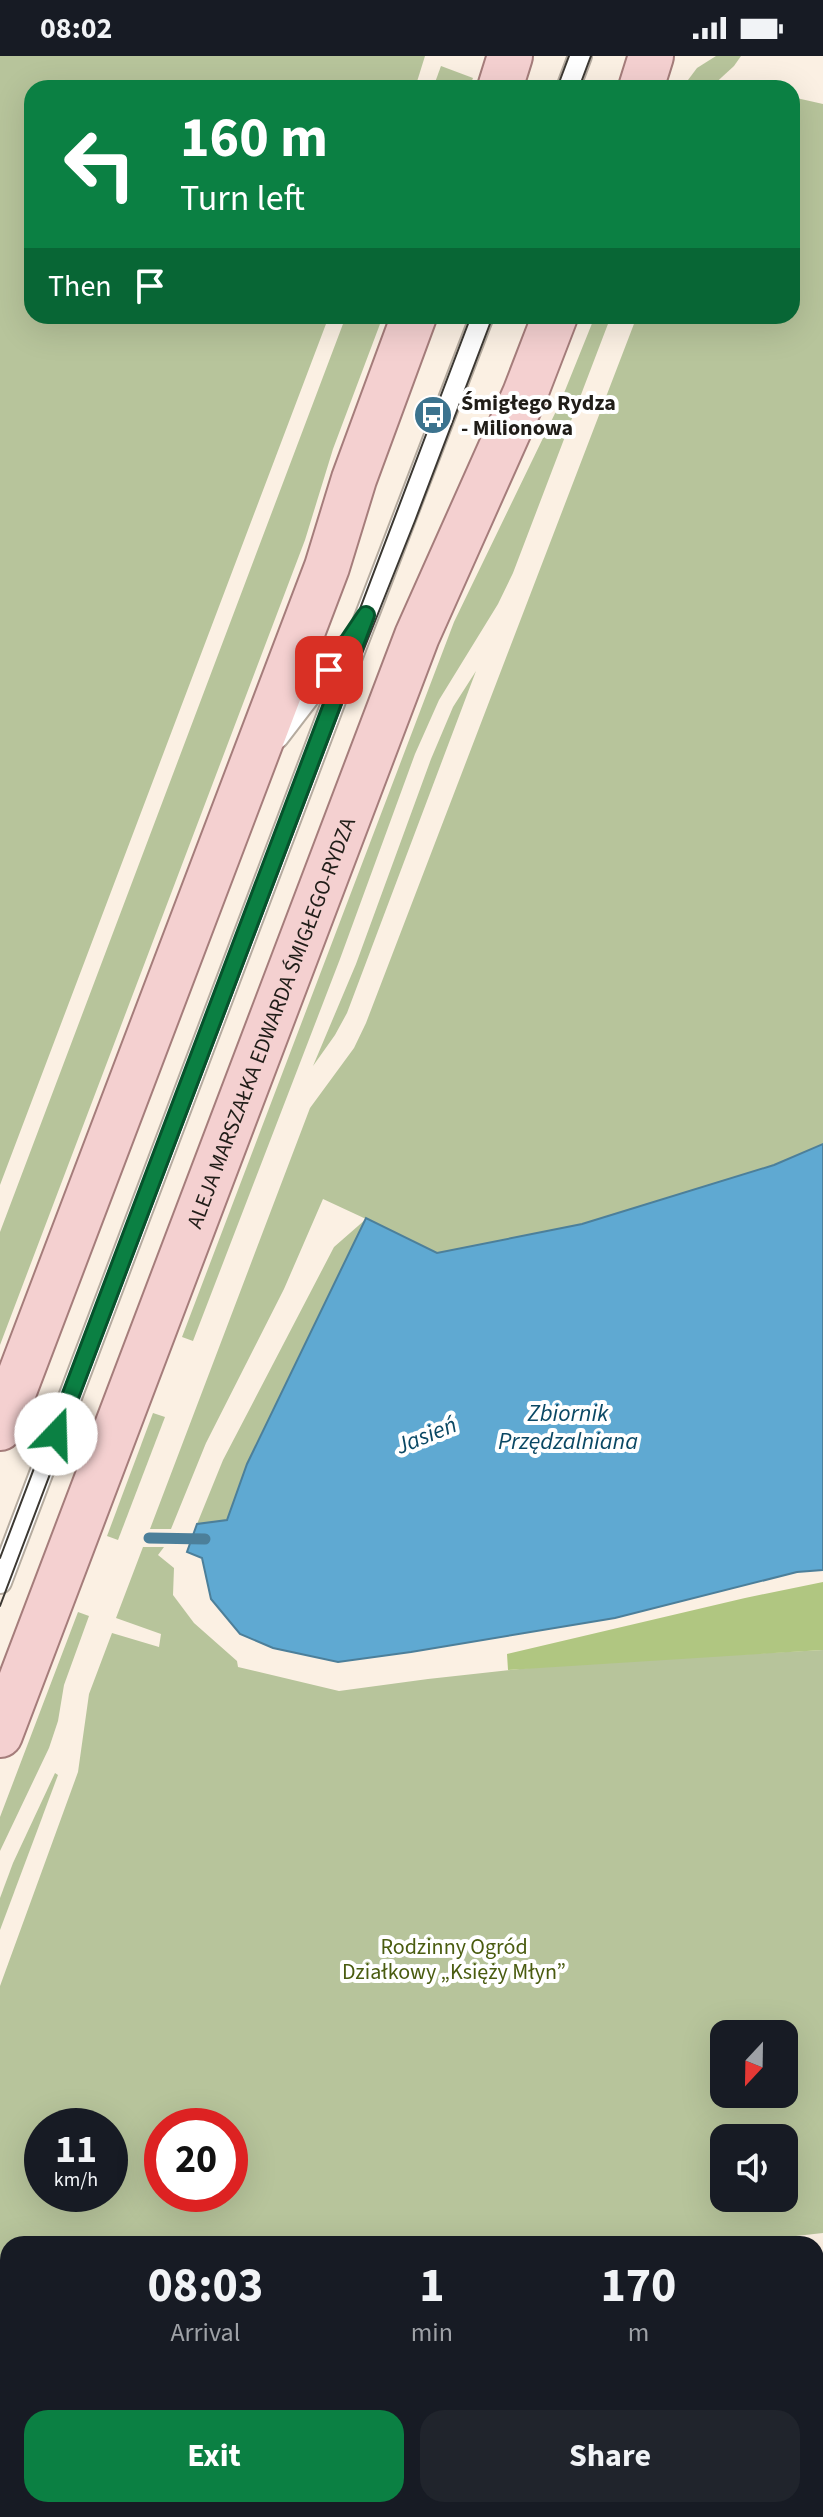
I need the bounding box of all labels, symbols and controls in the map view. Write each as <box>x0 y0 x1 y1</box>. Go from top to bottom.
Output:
text: 08:02 <box>40 7 112 50</box>
text: 160 m <box>180 99 328 178</box>
icon: left <box>48 112 152 216</box>
text: Turn left <box>180 173 305 224</box>
icon: arrive <box>128 264 172 308</box>
text: Then <box>48 265 112 308</box>
place label: Śmigłego Rydza - Milionowa <box>461 387 616 444</box>
bus stop icon: Śmigłego Rydza - Milionowa <box>412 394 454 436</box>
pin <box>295 636 363 704</box>
icon: arrive <box>307 648 351 692</box>
street label: ALEJA MARSZAŁKA EDWARDA ŚMIGŁEGO-RYDZA <box>179 813 364 1233</box>
position arrow <box>14 1392 98 1476</box>
water label: Zbiornik Przędzalniana <box>498 1396 638 1459</box>
water label: Jasień <box>389 1407 462 1464</box>
park label: Rodzinny Ogród Działkowy „Księży Młyn” <box>342 1931 566 1988</box>
north arrow <box>710 2020 798 2108</box>
map controls <box>710 2020 798 2212</box>
speed limit sign: 20 <box>144 2108 248 2212</box>
text: 11 <box>55 2121 97 2178</box>
button: sound <box>710 2124 798 2212</box>
text: km/h <box>54 2166 98 2194</box>
text: 08:03 <box>147 2252 263 2320</box>
text: 1 <box>419 2252 445 2320</box>
text: 170 <box>600 2252 676 2320</box>
text: Arrival <box>170 2314 240 2351</box>
text: min <box>411 2314 453 2351</box>
text: m <box>628 2314 649 2351</box>
button: Exit <box>24 2410 404 2502</box>
button: Share <box>420 2410 800 2502</box>

